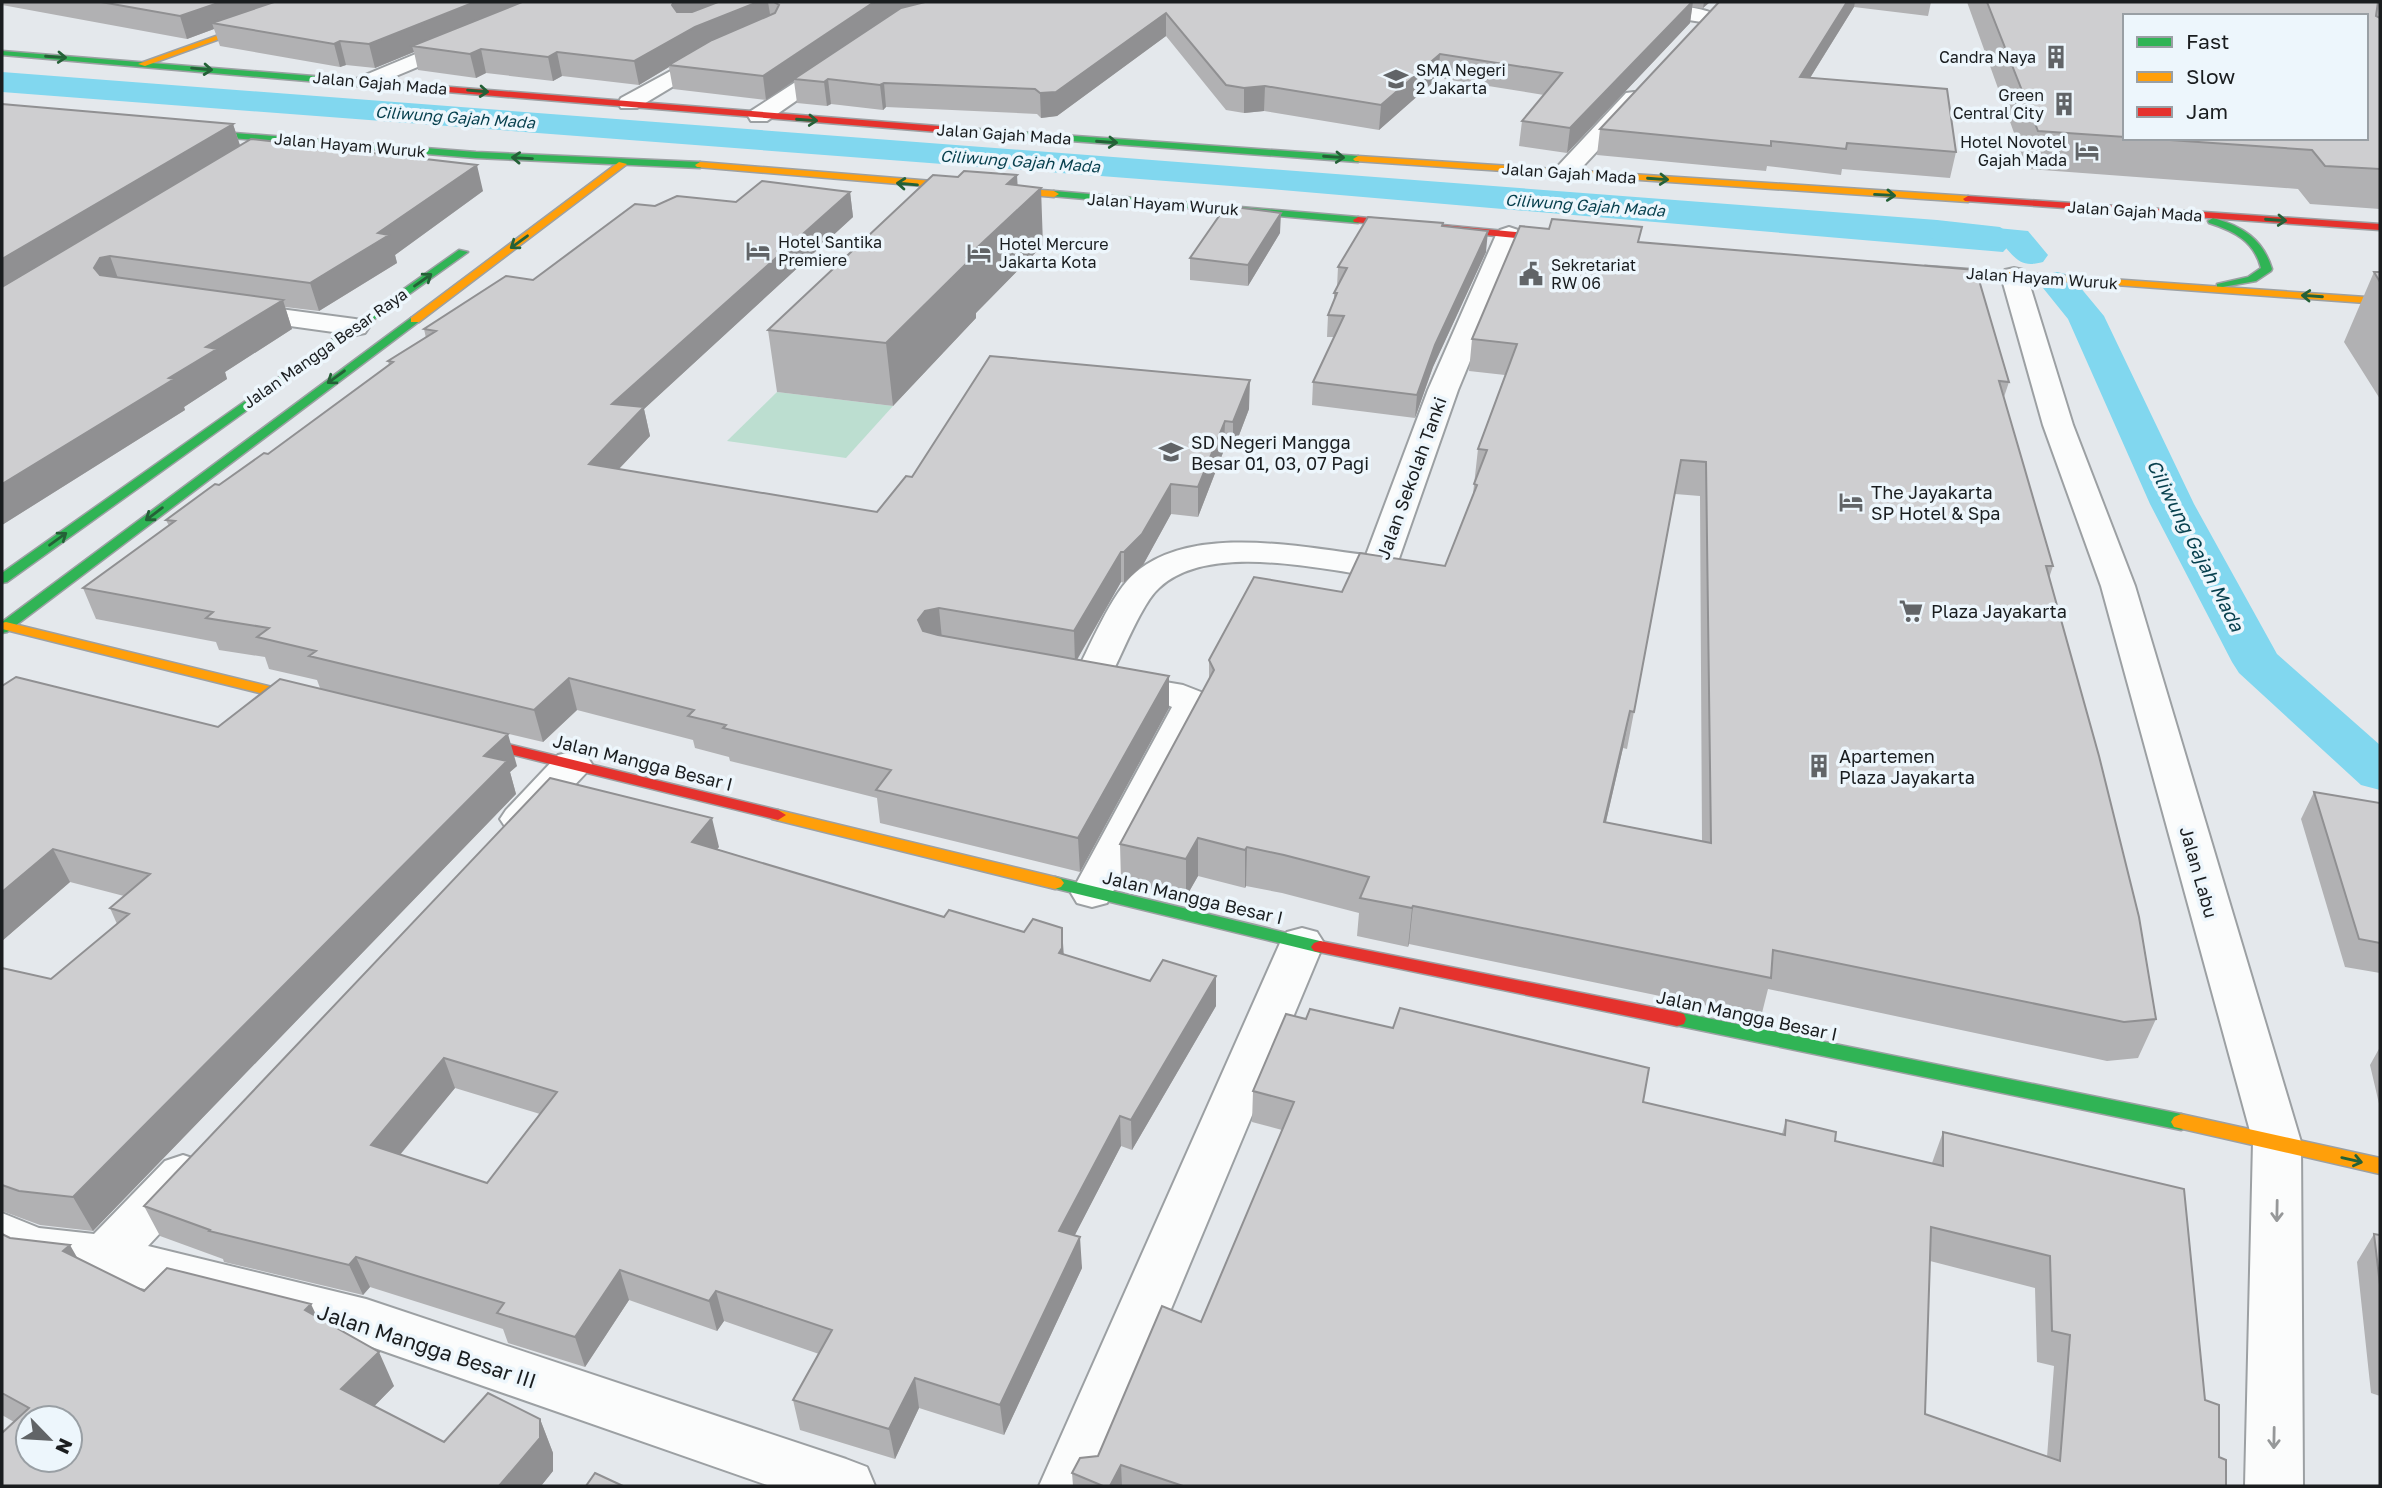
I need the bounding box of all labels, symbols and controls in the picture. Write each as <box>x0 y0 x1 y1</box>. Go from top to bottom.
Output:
legend <box>2123 14 2368 140</box>
text: Fast <box>2186 28 2229 54</box>
building icon: Candra Naya <box>2042 43 2070 71</box>
place label: Candra Naya <box>1939 47 2036 67</box>
one-way arrow <box>44 51 66 64</box>
place label: SMA Negeri 2 Jakarta <box>1416 60 1506 98</box>
one-way arrow <box>190 63 213 76</box>
text: Slow <box>2186 63 2235 89</box>
school or university icon: SMA Negeri 2 Jakarta <box>1382 65 1410 93</box>
street label: Jalan Gajah Mada <box>312 67 448 99</box>
one-way arrow <box>466 85 488 98</box>
place label: Green Central City <box>1953 85 2044 123</box>
building icon: Green Central City <box>2050 90 2078 118</box>
text: Jam <box>2186 98 2228 124</box>
water label: Ciliwung Gajah Mada <box>374 101 536 133</box>
one-way arrow <box>795 114 817 127</box>
street label: Jalan Gajah Mada <box>936 119 1072 149</box>
street label: Jalan Hayam Wuruk <box>273 128 427 162</box>
place label: Hotel Novotel Gajah Mada <box>1960 132 2067 170</box>
one-way arrow <box>1095 136 1118 149</box>
hotel icon: Hotel Novotel Gajah Mada <box>2073 137 2101 165</box>
water label: Ciliwung Gajah Mada <box>939 145 1101 177</box>
one-way arrow <box>511 151 534 164</box>
one-way arrow <box>1322 151 1345 164</box>
street label: Jalan Gajah Mada <box>1501 158 1637 188</box>
one-way arrow <box>1646 173 1668 186</box>
one-way arrow <box>896 177 919 190</box>
one-way arrow <box>1873 188 1896 201</box>
street label: Jalan Hayam Wuruk <box>1086 189 1240 219</box>
water label: Ciliwung Gajah Mada <box>1504 189 1666 221</box>
street label: Jalan Gajah Mada <box>2067 196 2203 226</box>
one-way arrow <box>2264 214 2287 227</box>
place label: Hotel Santika Premiere <box>778 232 882 270</box>
place label: Hotel Mercure Jakarta Kota <box>999 234 1108 272</box>
one-way arrow <box>510 235 529 249</box>
hotel icon: Hotel Santika Premiere <box>744 237 772 265</box>
hotel icon: Hotel Mercure Jakarta Kota <box>965 239 993 267</box>
place label: Sekretariat RW 06 <box>1551 255 1636 293</box>
public building icon: Sekretariat RW 06 <box>1517 260 1545 288</box>
street label: Jalan Hayam Wuruk <box>1965 263 2119 293</box>
one-way arrow <box>413 273 432 287</box>
street label: Jalan Mangga Besar Raya <box>239 284 411 412</box>
one-way arrow <box>2301 290 2324 303</box>
one-way arrow <box>327 370 345 385</box>
street label: Jalan Sekolah Tanki <box>1371 394 1451 562</box>
place label: SD Negeri Mangga Besar 01, 03, 07 Pagi <box>1191 431 1369 474</box>
school or university icon: SD Negeri Mangga Besar 01, 03, 07 Pagi <box>1157 438 1185 466</box>
water label: Ciliwung Gajah Mada <box>2143 455 2250 636</box>
place label: The Jayakarta SP Hotel & Spa <box>1871 481 2001 524</box>
hotel icon: The Jayakarta SP Hotel & Spa <box>1837 488 1865 516</box>
one-way arrow <box>145 507 164 521</box>
one-way arrow <box>48 532 67 547</box>
supermarket icon: Plaza Jayakarta <box>1897 597 1925 625</box>
place label: Plaza Jayakarta <box>1931 600 2067 622</box>
street label: Jalan Mangga Besar I <box>551 729 735 795</box>
place label: Apartemen Plaza Jayakarta <box>1839 745 1975 788</box>
building icon: Apartemen Plaza Jayakarta <box>1805 752 1833 780</box>
street label: Jalan Labu <box>2175 824 2223 920</box>
street label: Jalan Mangga Besar I <box>1101 866 1285 928</box>
street label: Jalan Mangga Besar I <box>1654 985 1840 1045</box>
one-way arrow <box>2340 1154 2363 1167</box>
one-way arrow <box>2270 1199 2284 1222</box>
street label: Jalan Mangga Besar III <box>314 1298 540 1394</box>
north arrow <box>14 1404 84 1474</box>
one-way arrow <box>2268 1426 2281 1449</box>
text: N <box>51 1435 78 1458</box>

